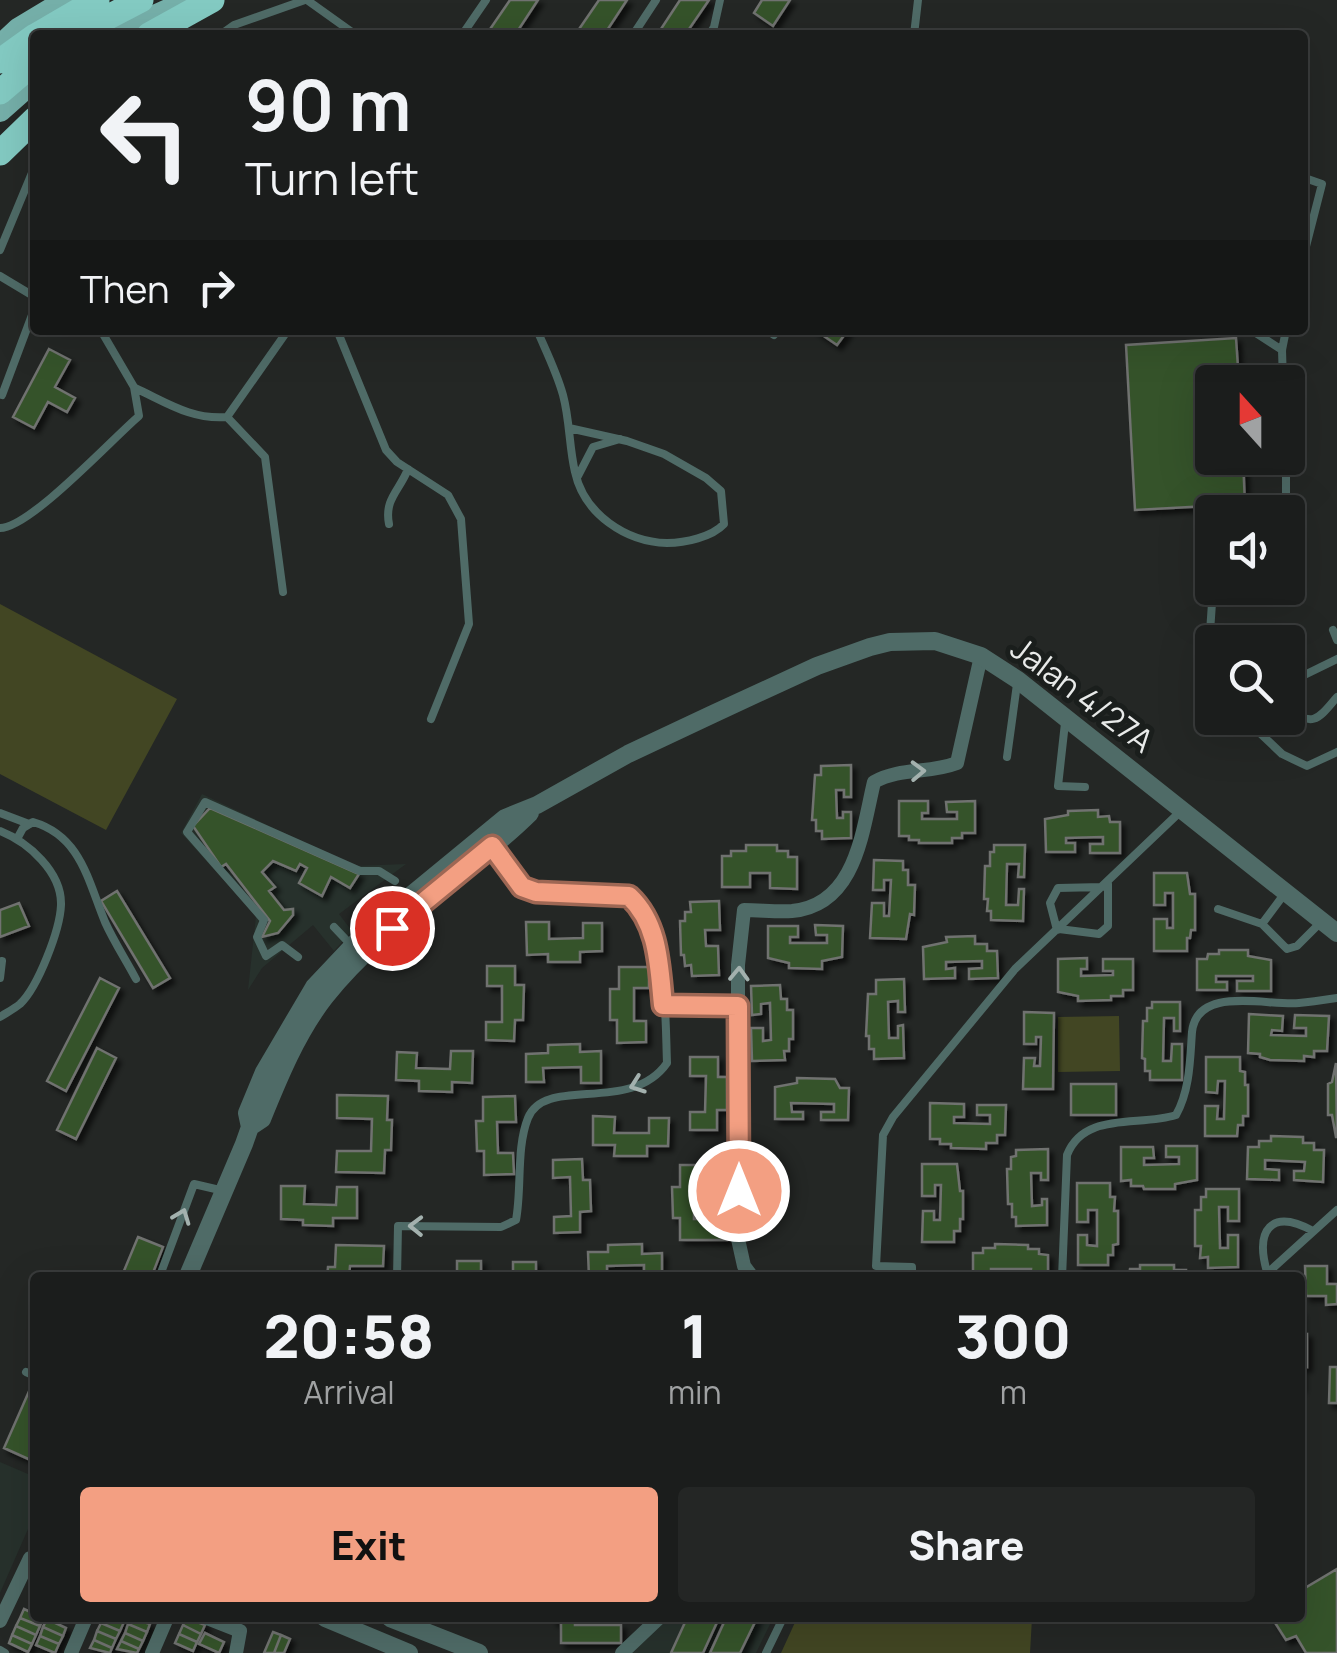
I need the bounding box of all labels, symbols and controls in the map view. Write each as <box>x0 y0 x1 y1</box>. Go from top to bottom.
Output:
text: 90 m <box>245 56 412 152</box>
icon: left <box>80 70 210 200</box>
text: Turn left <box>245 147 419 209</box>
icon: right <box>189 260 244 315</box>
text: Then <box>80 262 169 314</box>
north arrow <box>1195 365 1305 475</box>
map controls <box>1195 365 1305 735</box>
button: sound <box>1195 495 1305 605</box>
button: search <box>1195 625 1305 735</box>
street label: Jalan 4/27A <box>1002 626 1163 762</box>
one-way arrow <box>911 761 927 782</box>
pin <box>350 886 435 971</box>
icon: arrive <box>365 901 420 956</box>
one-way arrow <box>728 965 749 981</box>
one-way arrow <box>629 1073 647 1093</box>
position arrow <box>687 1139 791 1243</box>
one-way arrow <box>171 1208 191 1225</box>
one-way arrow <box>407 1215 422 1237</box>
text: 20:58 <box>264 1294 434 1376</box>
text: 1 <box>681 1294 708 1376</box>
text: 300 <box>955 1294 1071 1376</box>
text: Arrival <box>303 1370 395 1414</box>
text: min <box>668 1370 722 1414</box>
text: m <box>1000 1370 1027 1414</box>
button: Exit <box>80 1487 658 1602</box>
button: Share <box>678 1487 1255 1602</box>

